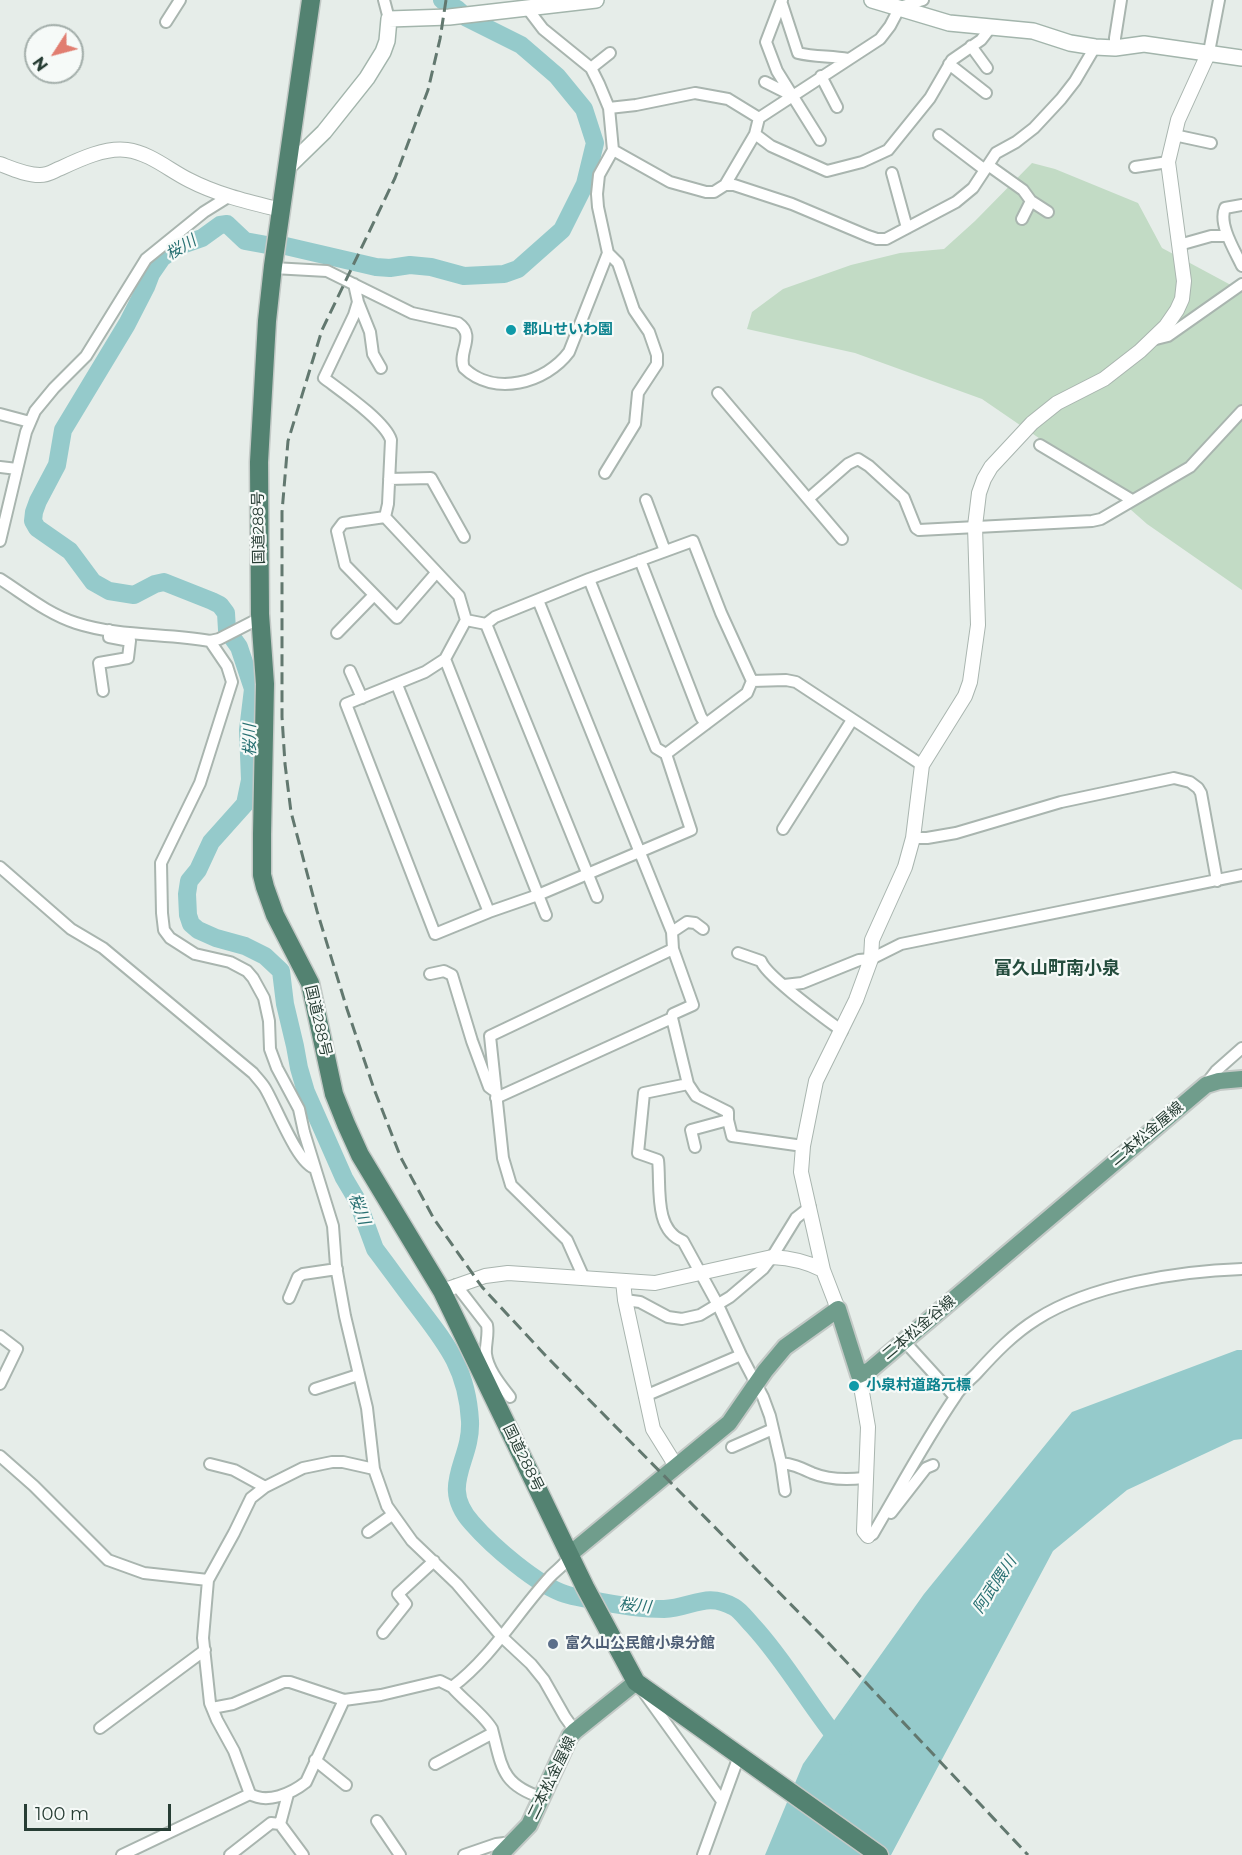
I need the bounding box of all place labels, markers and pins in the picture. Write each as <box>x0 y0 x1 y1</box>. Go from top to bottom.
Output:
place label: 郡山せいわ園 <box>523 321 613 339</box>
marker: 郡山せいわ園 <box>504 323 518 337</box>
place label: 小泉村道路元標 <box>866 1377 971 1395</box>
marker: 小泉村道路元標 <box>847 1379 861 1393</box>
place label: 富久山公民館小泉分館 <box>565 1635 715 1653</box>
marker: 富久山公民館小泉分館 <box>546 1637 560 1651</box>

